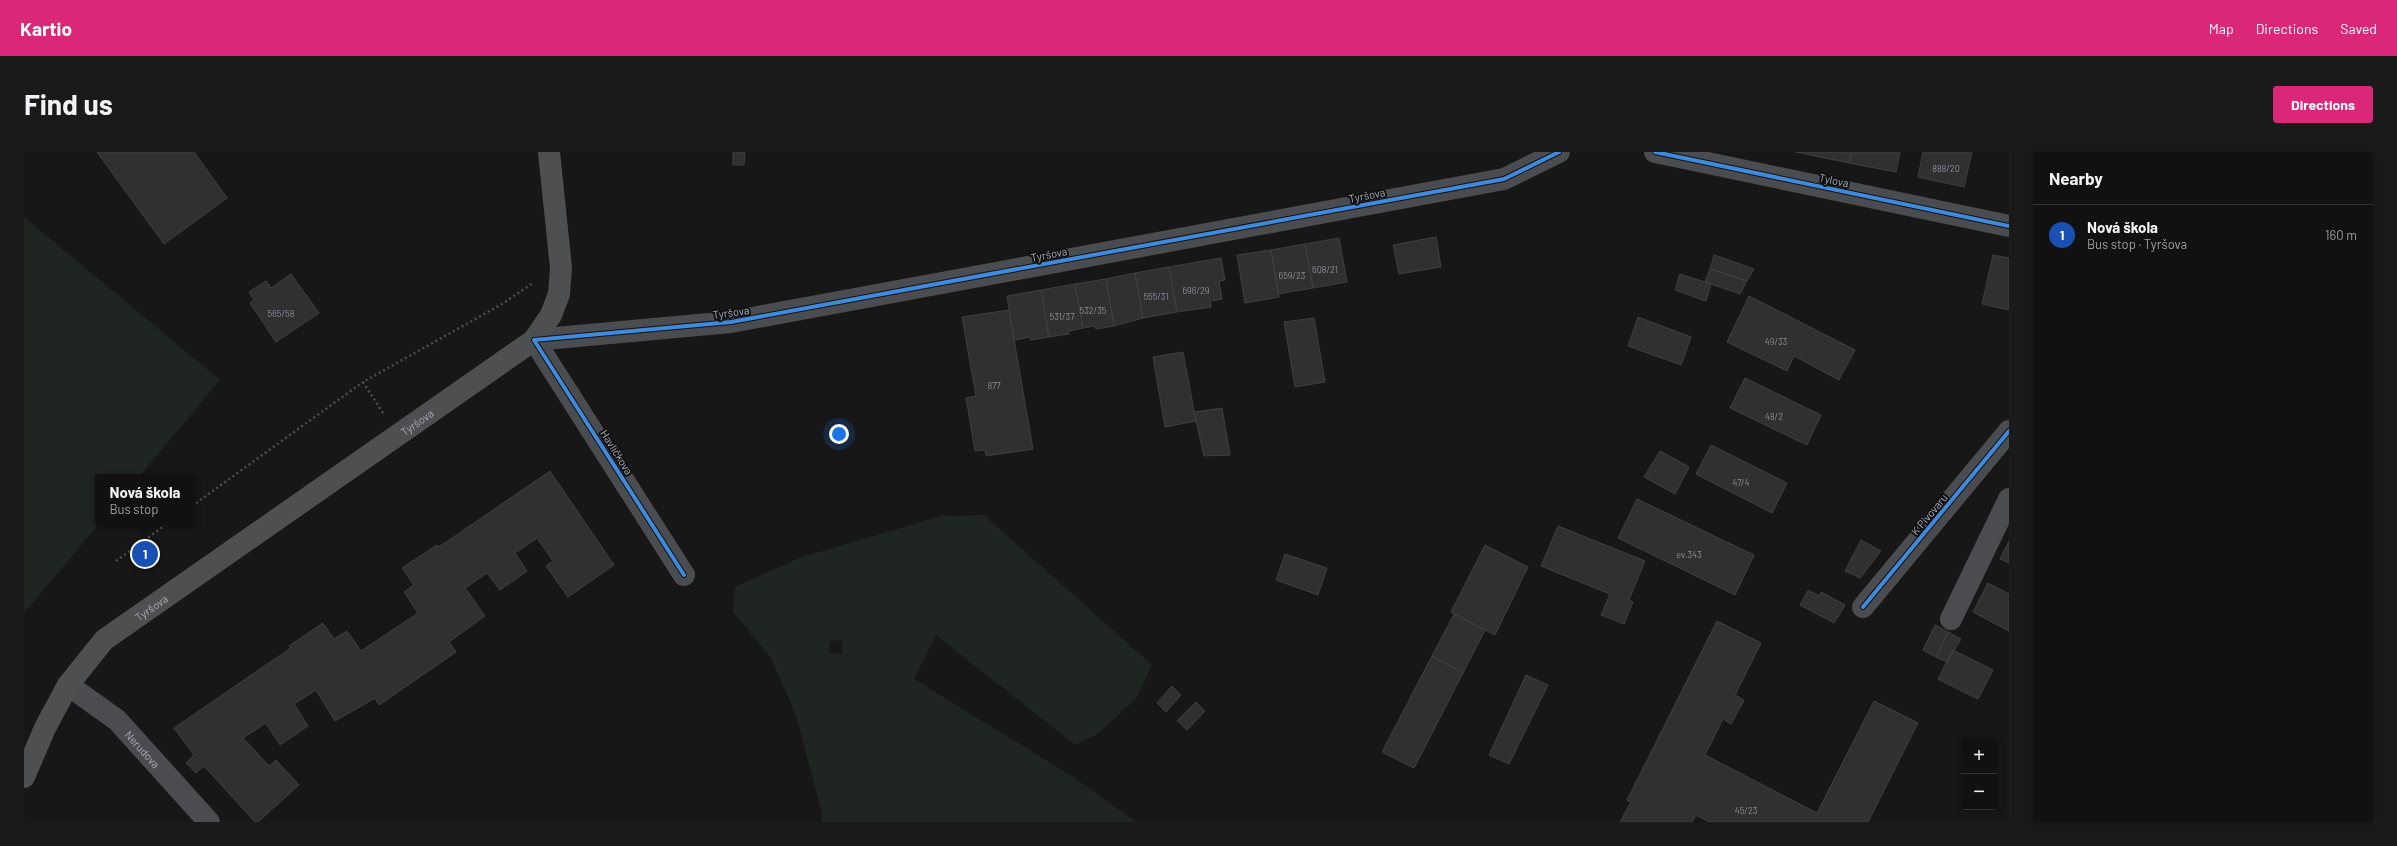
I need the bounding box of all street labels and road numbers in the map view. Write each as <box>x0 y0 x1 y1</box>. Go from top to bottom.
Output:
street label: Tylova <box>1818 171 1850 189</box>
street label: Tyršova <box>1348 185 1386 205</box>
street label: Tyršova <box>1030 244 1068 264</box>
street label: Tyršova <box>712 303 750 321</box>
street label: Tyršova <box>398 406 436 438</box>
street label: Havlíčkova <box>598 427 636 477</box>
street label: K Pivovaru <box>1908 491 1950 537</box>
street label: Tyršova <box>132 591 170 623</box>
street label: Nerudova <box>123 727 163 770</box>

